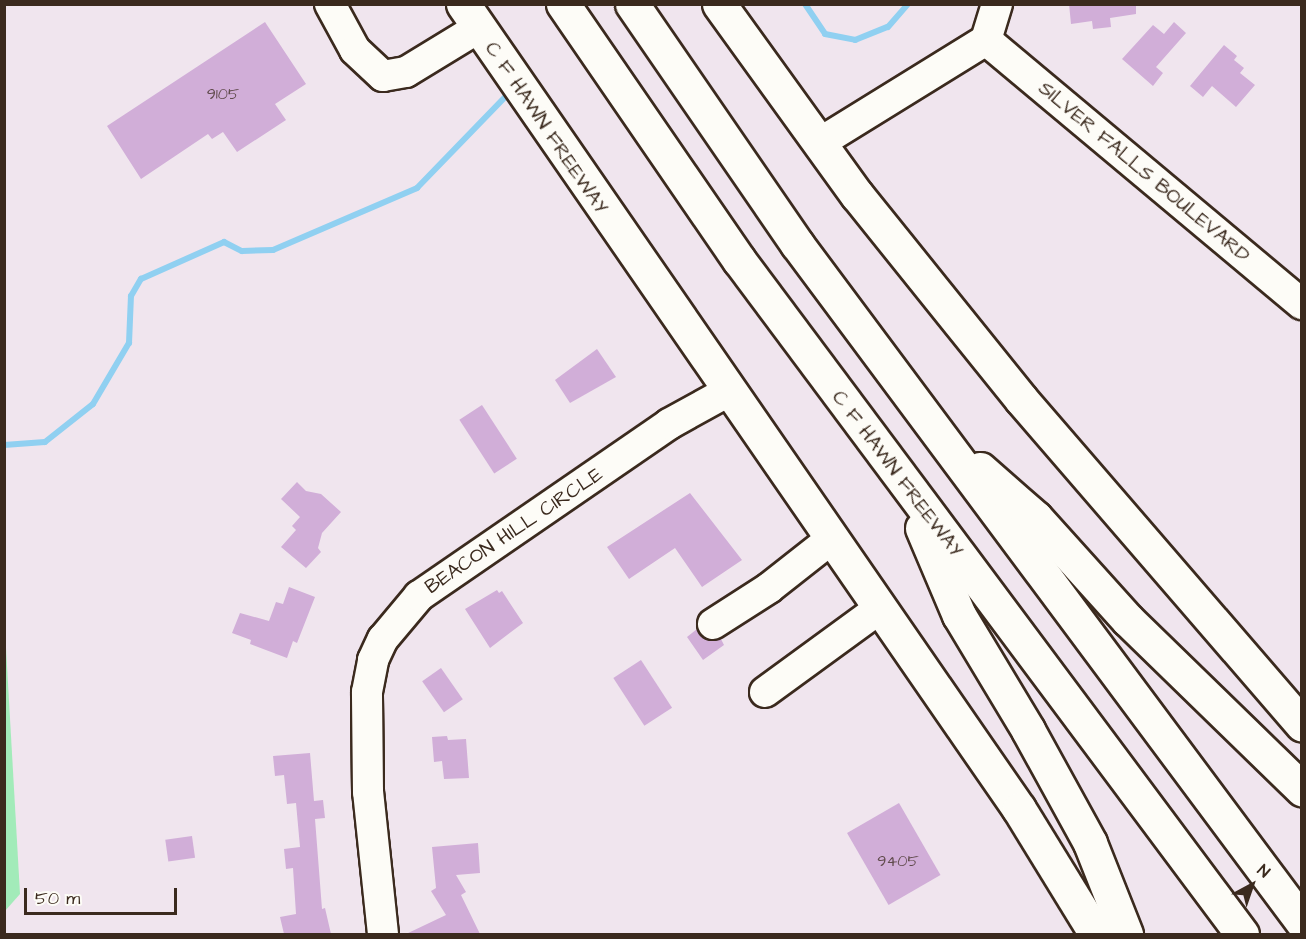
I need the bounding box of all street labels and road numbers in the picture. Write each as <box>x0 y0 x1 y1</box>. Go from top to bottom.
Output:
street label: C F HAWN FREEWAY <box>479 37 613 219</box>
street label: SILVER FALLS BOULEVARD <box>1033 76 1255 268</box>
street label: C F HAWN FREEWAY <box>827 386 967 562</box>
street label: BEACON HILL CIRCLE <box>421 463 607 599</box>

